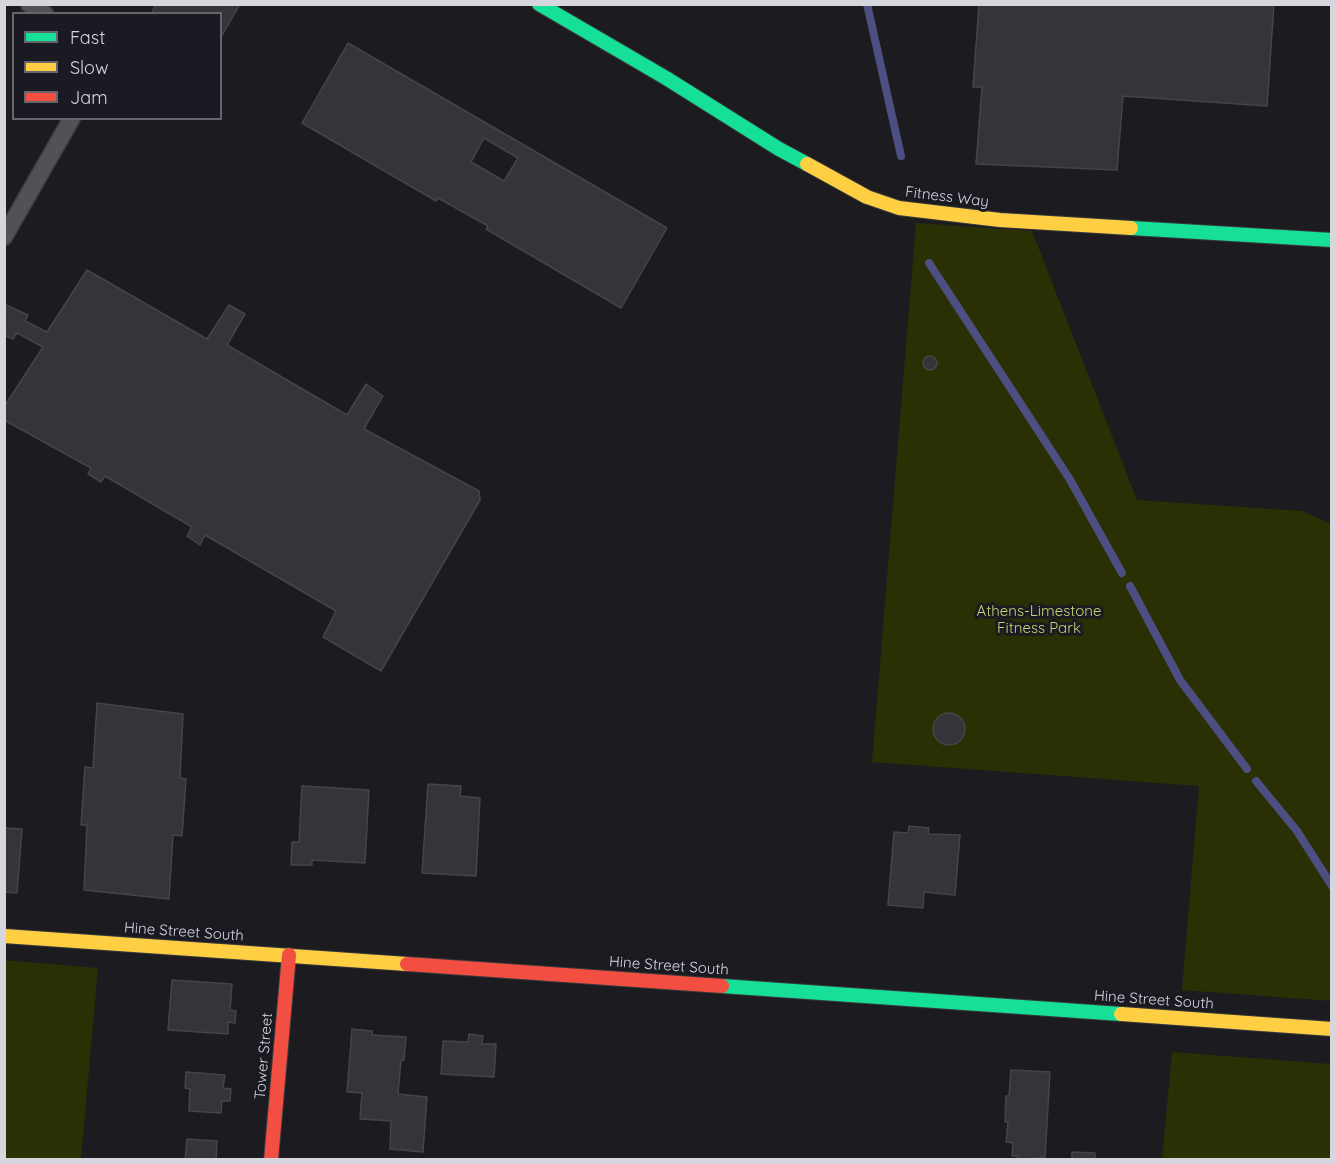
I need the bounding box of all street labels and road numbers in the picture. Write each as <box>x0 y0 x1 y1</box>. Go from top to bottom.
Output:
street label: Fitness Way <box>904 183 990 211</box>
street label: Hine Street South <box>124 919 244 945</box>
street label: Hine Street South <box>609 953 729 979</box>
street label: Hine Street South <box>1094 987 1214 1013</box>
street label: Tower Street <box>251 1012 277 1100</box>

